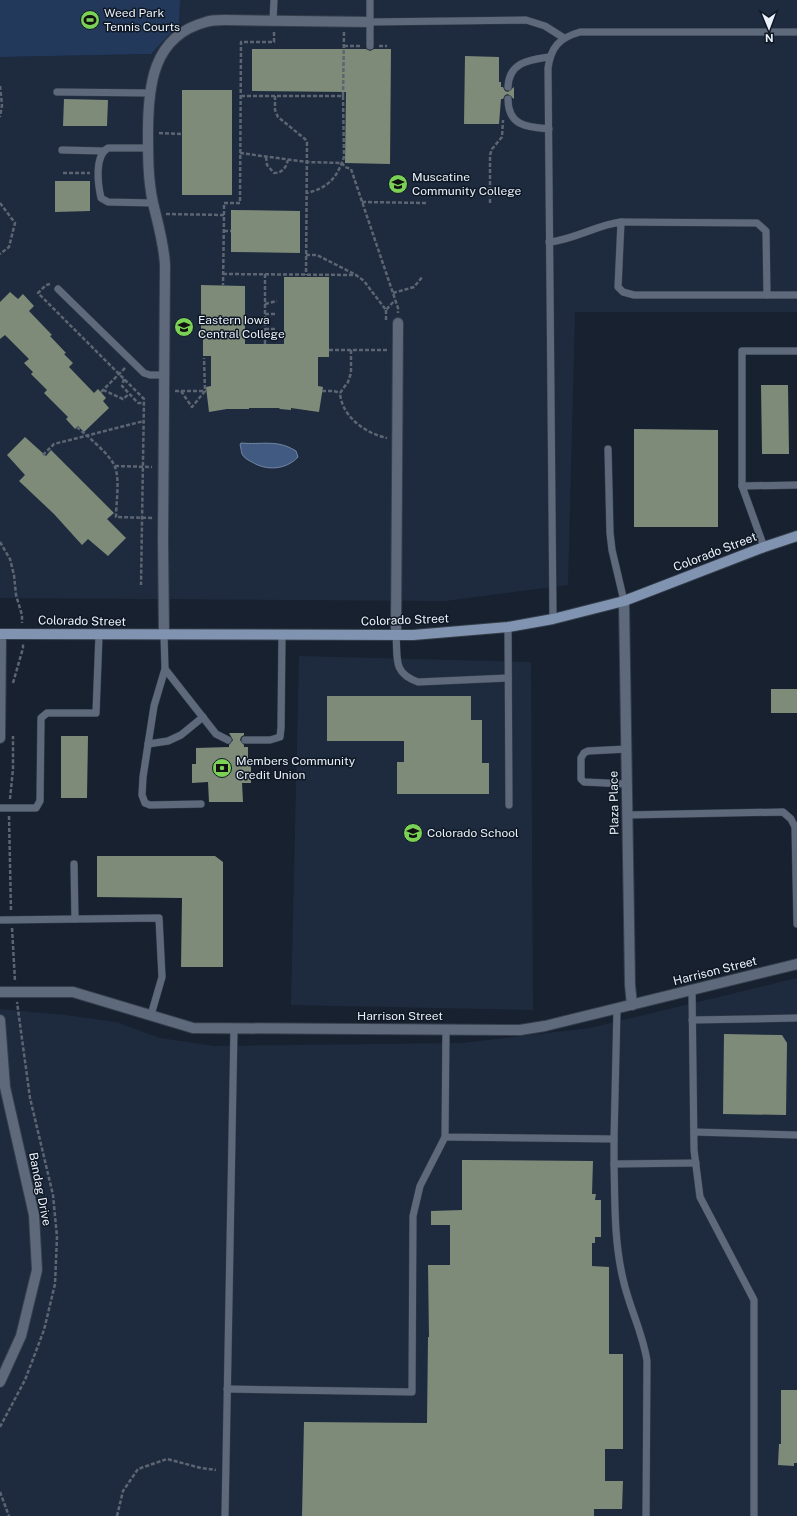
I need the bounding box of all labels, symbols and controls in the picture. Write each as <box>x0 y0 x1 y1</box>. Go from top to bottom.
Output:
place label: Weed Park Tennis Courts <box>104 6 180 34</box>
north arrow <box>749 8 789 48</box>
sports icon: Weed Park Tennis Courts <box>79 9 101 31</box>
text: N <box>765 32 774 44</box>
place label: Muscatine Community College <box>412 170 522 198</box>
school or university icon: Muscatine Community College <box>387 173 409 195</box>
place label: Eastern Iowa Central College <box>198 313 285 341</box>
school or university icon: Eastern Iowa Central College <box>173 316 195 338</box>
street label: Colorado Street <box>671 530 759 574</box>
street label: Colorado Street <box>361 611 450 629</box>
street label: Colorado Street <box>38 613 126 629</box>
place label: Members Community Credit Union <box>236 754 356 782</box>
bank icon: Members Community Credit Union <box>211 757 233 779</box>
street label: Plaza Place <box>606 771 622 835</box>
school or university icon: Colorado School <box>402 822 424 844</box>
place label: Colorado School <box>427 826 519 840</box>
street label: Harrison Street <box>672 954 759 988</box>
street label: Harrison Street <box>357 1009 443 1023</box>
street label: Bandag Drive <box>26 1151 54 1227</box>

